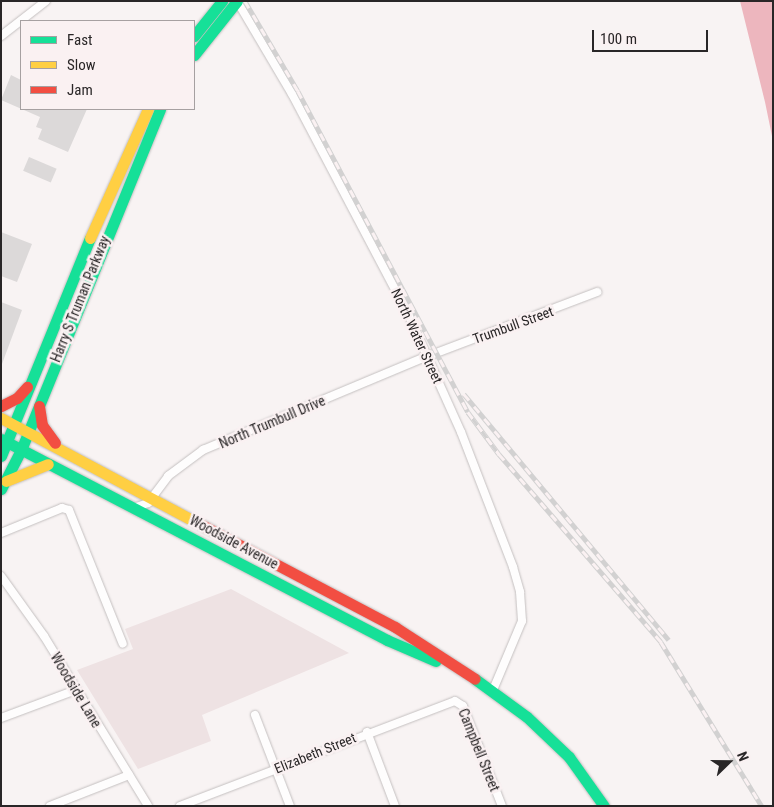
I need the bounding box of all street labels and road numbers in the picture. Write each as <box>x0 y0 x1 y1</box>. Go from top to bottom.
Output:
street label: Harry S Truman Parkway <box>47 233 113 365</box>
street label: North Water Street <box>388 286 446 386</box>
street label: Trumbull Street <box>470 303 556 347</box>
street label: North Trumbull Drive <box>216 392 328 452</box>
street label: Woodside Avenue <box>187 512 281 572</box>
street label: Woodside Lane <box>47 649 105 731</box>
street label: Campbell Street <box>455 706 503 794</box>
street label: Elizabeth Street <box>272 729 358 777</box>

